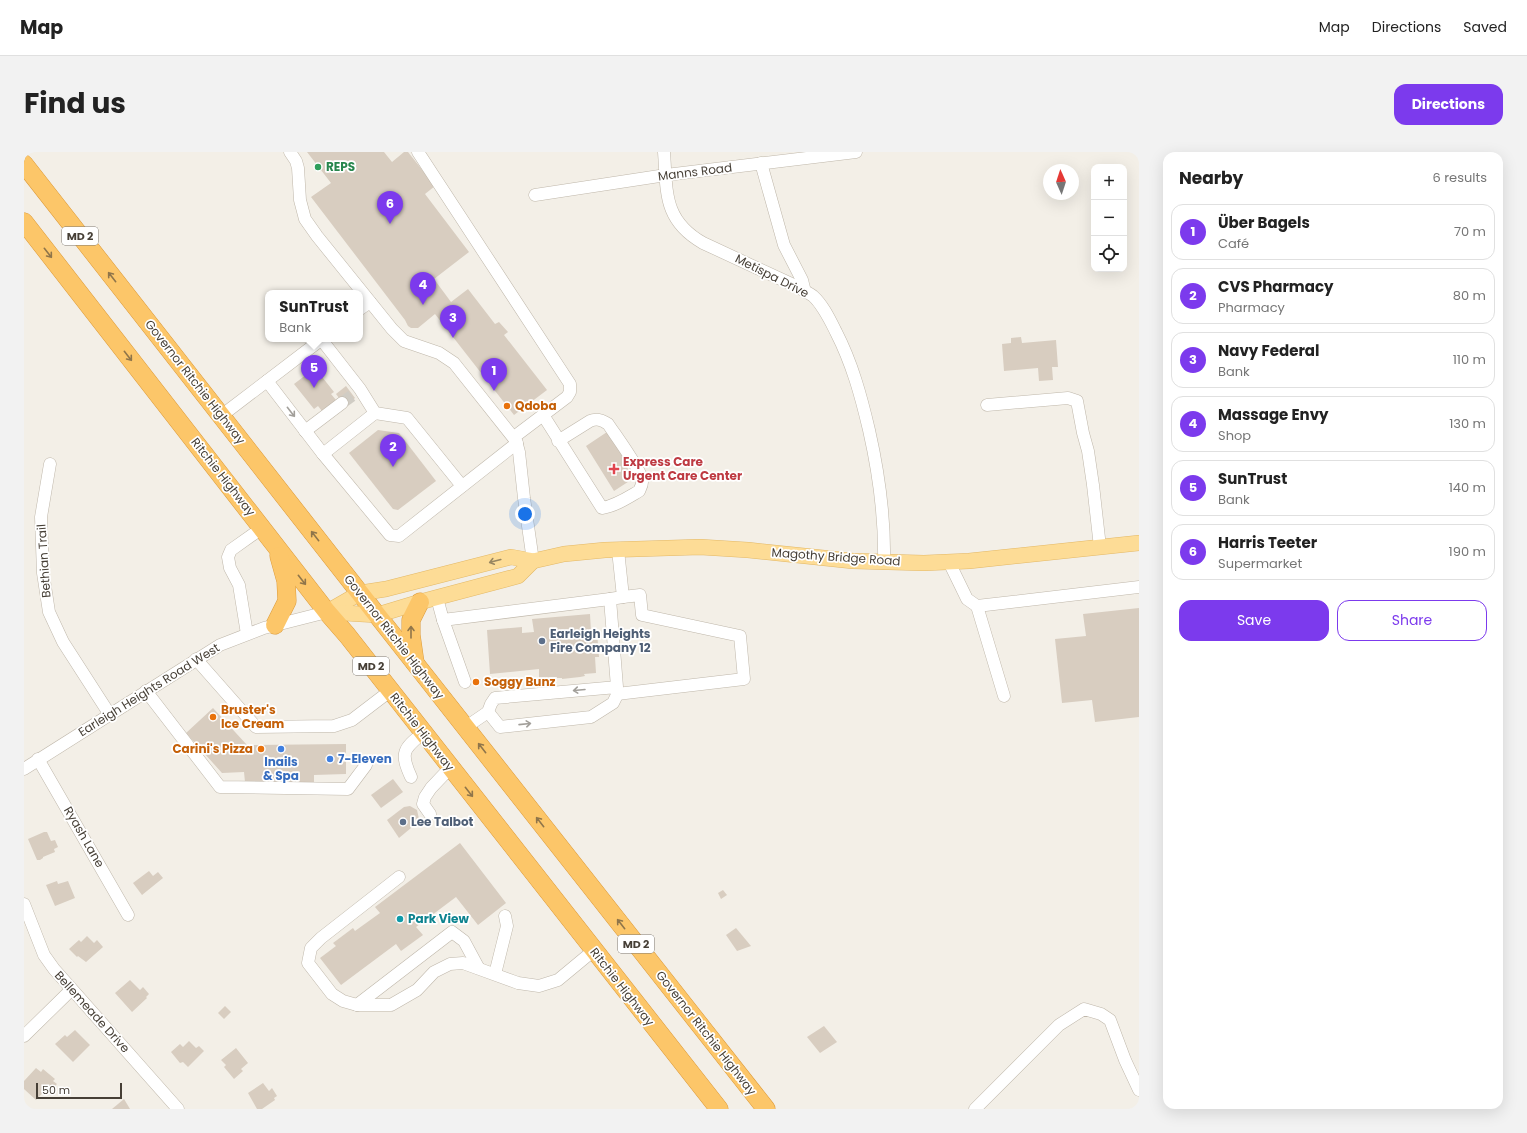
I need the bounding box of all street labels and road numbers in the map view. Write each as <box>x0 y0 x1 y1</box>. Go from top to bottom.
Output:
street label: Manns Road <box>657 159 733 184</box>
road number: MD 2 <box>62 227 98 245</box>
street label: Metispa Drive <box>732 250 812 301</box>
street label: Governor Ritchie Highway <box>141 316 250 448</box>
street label: Ritchie Highway <box>187 434 259 520</box>
street label: Bethian Trail <box>32 524 55 598</box>
street label: Magothy Bridge Road <box>771 544 901 569</box>
street label: Governor Ritchie Highway <box>340 571 449 703</box>
street label: Earleigh Heights Road West <box>75 639 223 740</box>
road number: MD 2 <box>353 657 389 675</box>
street label: Ritchie Highway <box>386 689 458 775</box>
street label: Ryash Lane <box>60 803 109 870</box>
road number: MD 2 <box>618 935 654 953</box>
street label: Ritchie Highway <box>586 944 658 1030</box>
street label: Bellemeade Drive <box>51 967 134 1056</box>
street label: Governor Ritchie Highway <box>652 967 761 1099</box>

